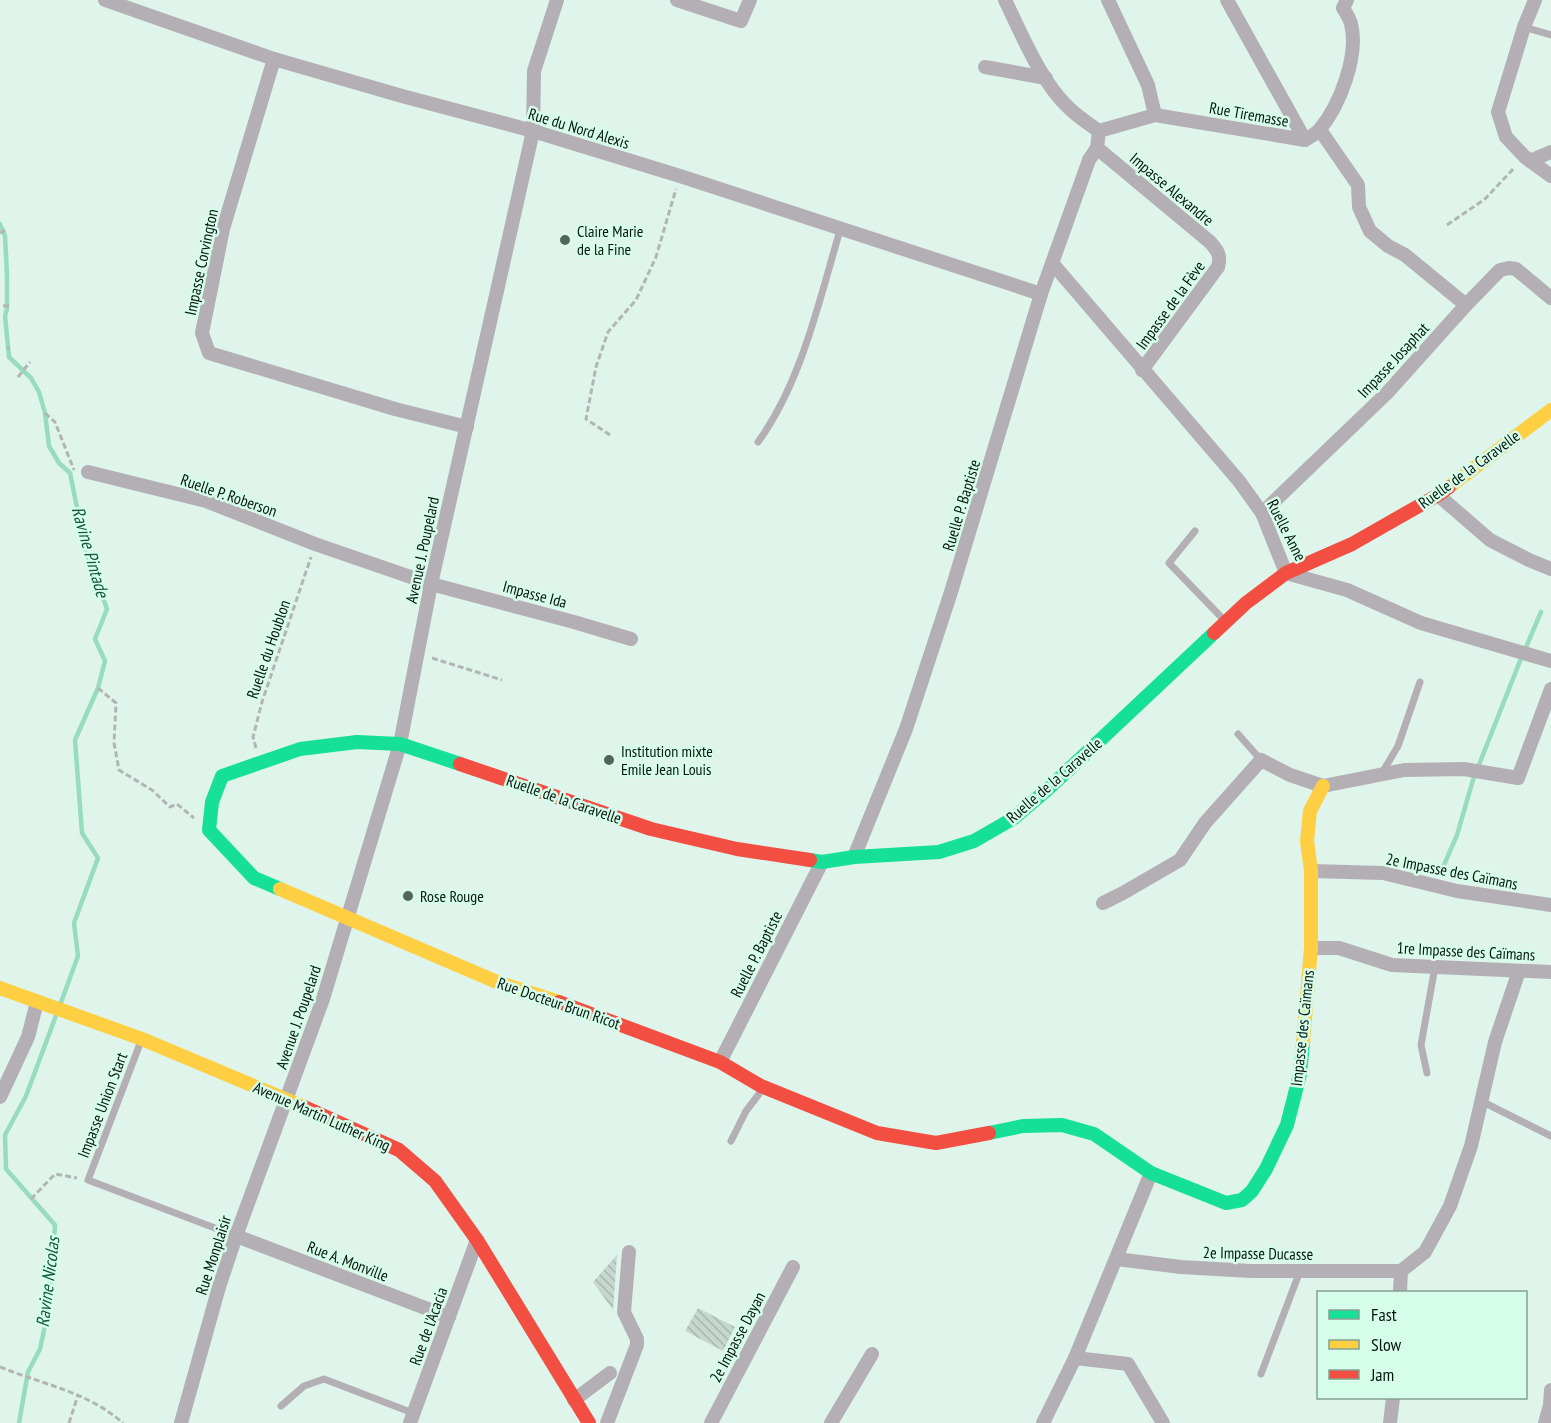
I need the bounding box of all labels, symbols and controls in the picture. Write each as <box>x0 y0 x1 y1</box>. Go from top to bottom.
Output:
street label: Rue Tiremasse <box>1208 97 1290 131</box>
street label: Rue du Nord Alexis <box>526 103 632 153</box>
street label: Impasse Alexandre <box>1126 148 1218 230</box>
street label: Impasse Corvington <box>180 207 222 317</box>
place label: Claire Marie de la Fine <box>577 221 643 259</box>
marker: Claire Marie de la Fine <box>558 233 572 247</box>
street label: Impasse de la Fève <box>1131 257 1209 353</box>
street label: Impasse Josaphat <box>1353 318 1433 402</box>
street label: Ruelle de la Caravelle <box>1414 426 1524 512</box>
street label: Ruelle P. Baptiste <box>938 457 984 553</box>
street label: Ruelle P. Roberson <box>178 469 280 521</box>
street label: Avenue J. Poupelard <box>401 495 443 605</box>
street label: Ruelle Anne <box>1263 496 1311 564</box>
water label: Ravine Pintade <box>67 504 115 601</box>
street label: Impasse Ida <box>501 576 569 612</box>
street label: Ruelle du Houblon <box>242 597 294 701</box>
street label: Ruelle de la Caravelle <box>1002 733 1106 827</box>
place label: Institution mixte Emile Jean Louis <box>621 741 713 779</box>
marker: Institution mixte Emile Jean Louis <box>602 753 616 767</box>
street label: Ruelle de la Caravelle <box>504 770 624 828</box>
street label: 2e Impasse des Caïmans <box>1384 848 1520 894</box>
place label: Rose Rouge <box>420 886 484 906</box>
marker: Rose Rouge <box>401 889 415 903</box>
street label: Ruelle P. Baptiste <box>726 907 786 1001</box>
street label: 1re Impasse des Caïmans <box>1396 937 1536 965</box>
street label: Avenue J. Poupelard <box>271 962 325 1072</box>
street label: Impasse des Caïmans <box>1286 969 1318 1087</box>
street label: Rue Docteur Brun Ricot <box>495 973 624 1034</box>
street label: Impasse Union Start <box>73 1049 131 1161</box>
street label: Avenue Martin Luther King <box>250 1077 394 1155</box>
street label: Rue Monplaisir <box>191 1212 235 1297</box>
water label: Ravine Nicolas <box>31 1234 65 1328</box>
street label: Rue A. Monville <box>305 1236 391 1286</box>
street label: 2e Impasse Ducasse <box>1203 1242 1313 1264</box>
street label: Rue de l'Acacia <box>405 1284 451 1368</box>
street label: 2e Impasse Dayan <box>705 1288 769 1386</box>
legend <box>1317 1291 1527 1399</box>
text: Fast <box>1371 1303 1397 1326</box>
text: Slow <box>1371 1333 1402 1356</box>
text: Jam <box>1370 1363 1394 1386</box>

